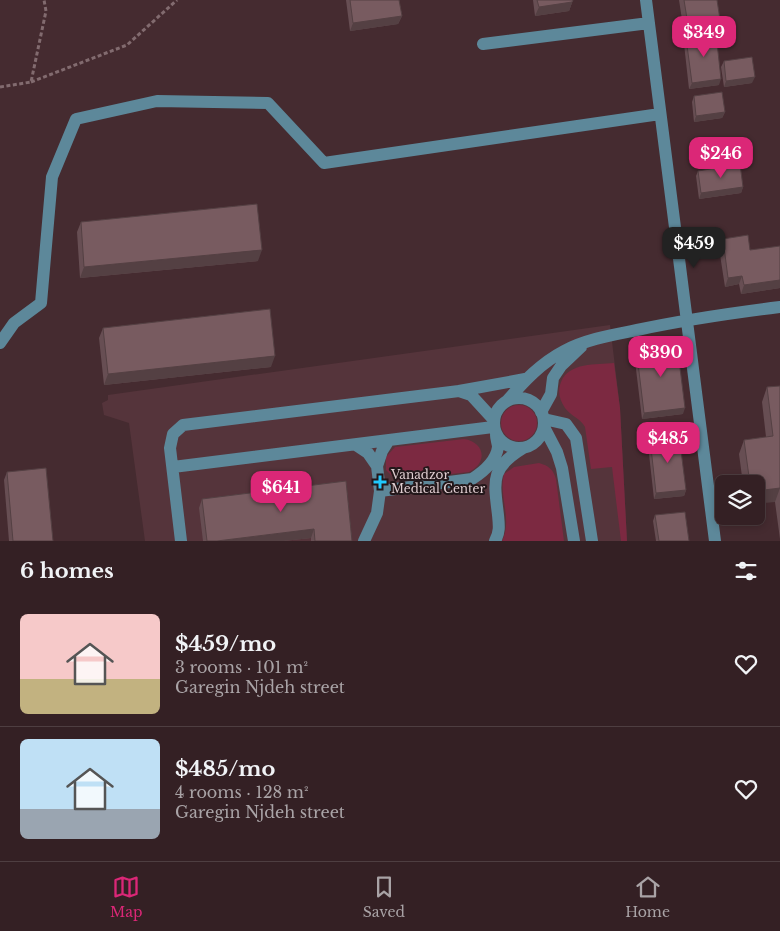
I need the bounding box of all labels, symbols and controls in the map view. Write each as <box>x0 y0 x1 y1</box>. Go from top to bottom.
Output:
pin: $349 <box>674 15 734 58</box>
text: $349 <box>683 22 725 42</box>
pin: $246 <box>691 136 751 179</box>
text: $246 <box>700 143 742 163</box>
pin: $459 <box>664 226 724 269</box>
text: $459 <box>673 233 715 253</box>
pin: $390 <box>631 336 691 378</box>
text: $390 <box>639 342 683 362</box>
pin: $485 <box>638 422 698 464</box>
text: $485 <box>648 428 688 448</box>
place label: Vanadzor Medical Center <box>390 467 485 496</box>
pin: $641 <box>251 470 311 513</box>
marker: Vanadzor Medical Center <box>373 475 387 489</box>
map controls <box>715 475 765 525</box>
button: layers <box>715 475 765 525</box>
text: $641 <box>262 477 300 497</box>
icon: filters <box>732 557 760 585</box>
text: 6 homes <box>20 558 114 584</box>
text: $459/mo <box>175 631 276 657</box>
icon: home <box>60 634 120 694</box>
icon: heart <box>732 650 760 678</box>
text: 3 rooms · 101 m² <box>175 657 308 677</box>
text: Garegin Njdeh street <box>175 677 345 697</box>
text: $485/mo <box>175 756 275 782</box>
icon: home <box>60 759 120 819</box>
icon: heart <box>732 775 760 803</box>
text: 4 rooms · 128 m² <box>175 782 309 802</box>
text: Garegin Njdeh street <box>175 802 345 822</box>
tab: Map <box>110 873 143 921</box>
tab: Saved <box>363 873 405 921</box>
tab: Home <box>625 873 670 921</box>

